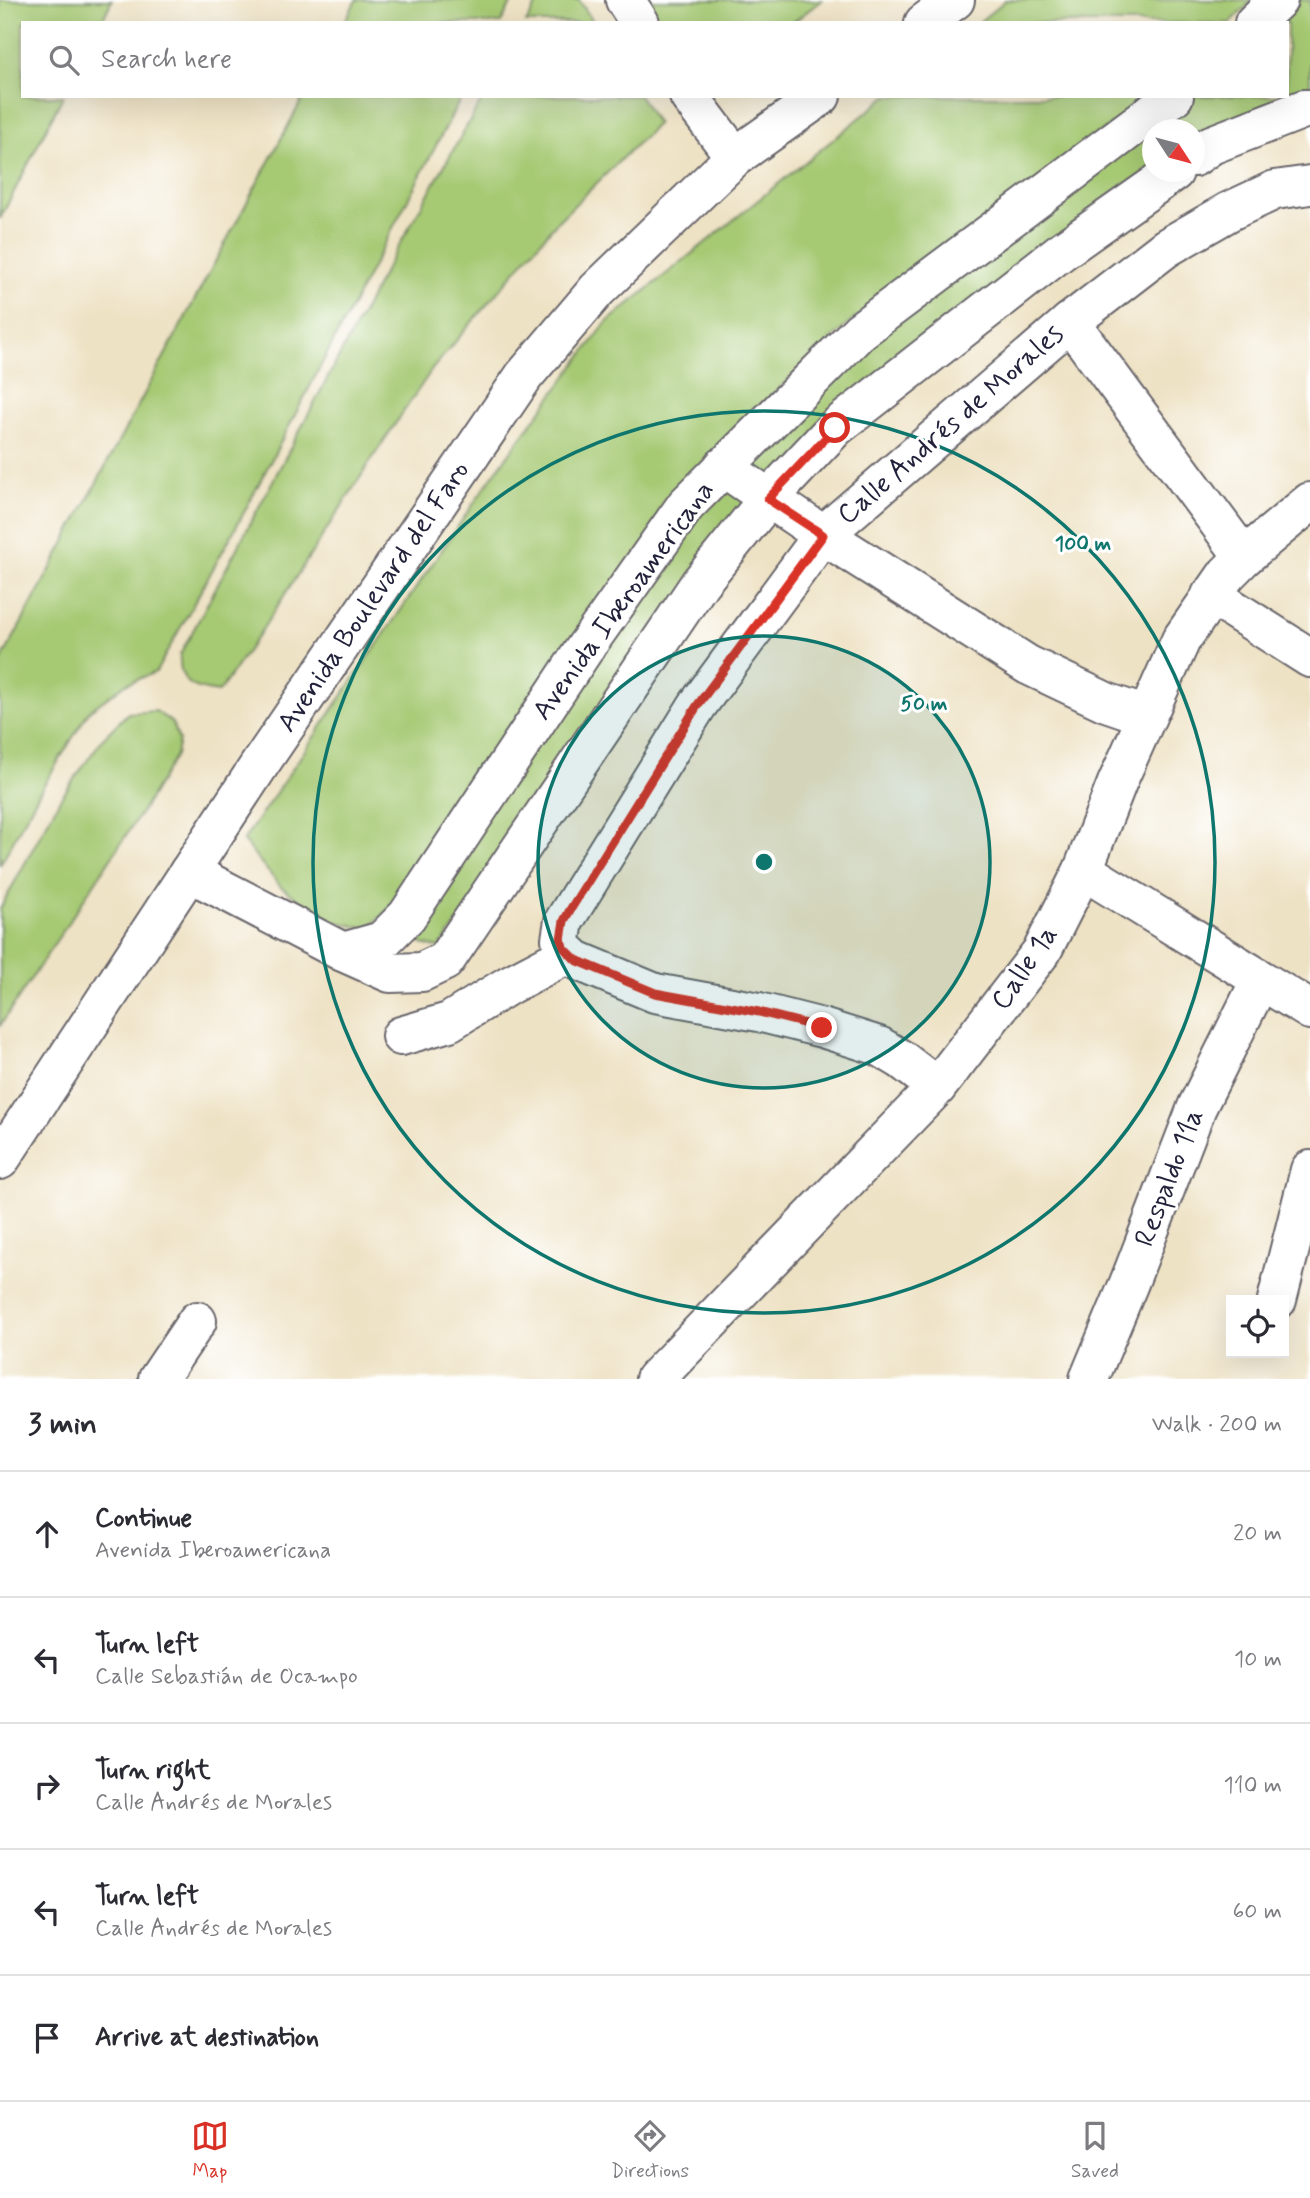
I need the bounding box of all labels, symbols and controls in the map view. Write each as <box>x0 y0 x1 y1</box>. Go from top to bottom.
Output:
search box <box>21 21 1289 98</box>
icon: search <box>45 41 83 79</box>
text: Search here <box>101 43 232 77</box>
north arrow <box>1142 119 1205 182</box>
street label: Calle Andrés de Morales <box>830 316 1072 534</box>
route start <box>819 412 850 443</box>
street label: Avenida Boulevard del Faro <box>269 454 479 740</box>
street label: Avenida Iberoamericana <box>524 474 724 728</box>
text: 100 m <box>1055 530 1111 558</box>
text: 50 m <box>901 690 948 718</box>
centre of rings <box>752 850 776 874</box>
street label: Calle 1a <box>983 918 1067 1018</box>
route end <box>806 1012 837 1043</box>
street label: Respaldo 11a <box>1127 1104 1213 1252</box>
map controls <box>1226 1295 1289 1358</box>
button: locate <box>1226 1295 1289 1358</box>
text: 3 min <box>28 1405 97 1444</box>
text: Walk · 200 m <box>1152 1410 1282 1440</box>
text: Continue <box>95 1502 192 1536</box>
icon: ahead <box>28 1515 66 1553</box>
text: 20 m <box>1233 1519 1282 1549</box>
text: Avenida Iberoamericana <box>95 1536 331 1566</box>
text: Turn left <box>95 1628 199 1662</box>
icon: left <box>28 1641 66 1679</box>
text: 10 m <box>1234 1645 1282 1675</box>
text: Calle Sebastián de Ocampo <box>95 1662 358 1692</box>
text: Turn right <box>95 1754 211 1788</box>
icon: right <box>28 1767 66 1805</box>
text: 110 m <box>1223 1771 1282 1801</box>
text: Calle Andrés de Morales <box>95 1788 332 1818</box>
text: Turn left <box>95 1880 199 1914</box>
icon: left <box>28 1893 66 1931</box>
text: 60 m <box>1233 1897 1282 1927</box>
text: Calle Andrés de Morales <box>95 1914 332 1944</box>
icon: arrive <box>28 2019 66 2057</box>
text: Arrive at destination <box>95 2021 319 2055</box>
tab: Map <box>191 2117 229 2184</box>
tab: Directions <box>611 2117 689 2184</box>
tab: Saved <box>1071 2117 1119 2184</box>

